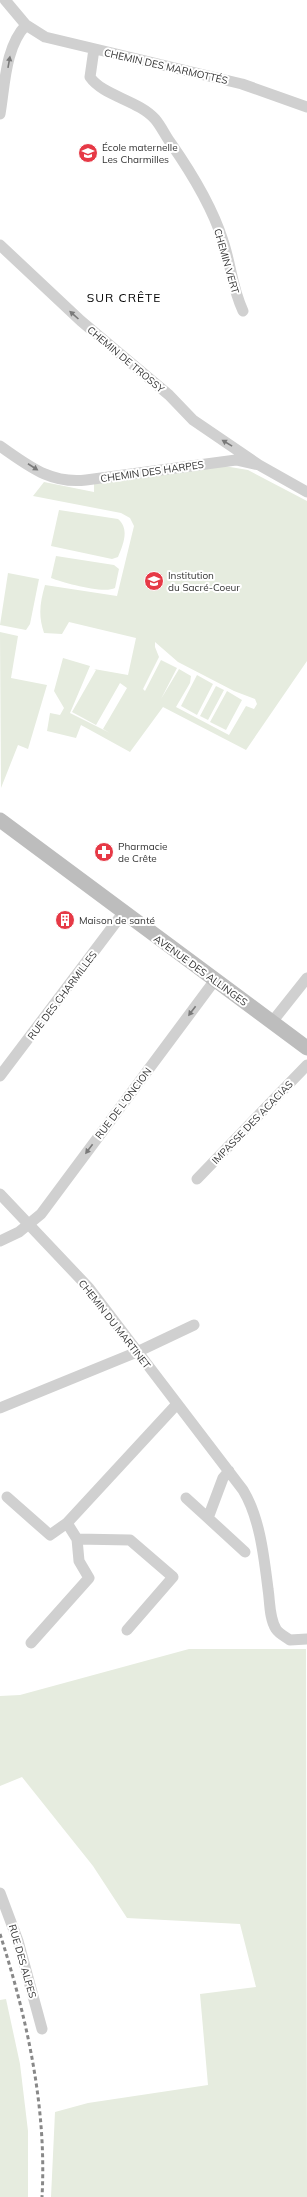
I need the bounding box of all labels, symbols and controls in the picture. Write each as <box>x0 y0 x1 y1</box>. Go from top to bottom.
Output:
street label: CHEMIN DES MARMOTTÉS <box>103 46 229 87</box>
one-way arrow <box>6 55 12 68</box>
place label: École maternelle Les Charmilles <box>102 141 178 166</box>
school or university icon: École maternelle Les Charmilles <box>77 142 99 164</box>
street label: CHEMIN VERT <box>211 227 242 295</box>
district label: SUR CRÊTE <box>87 290 161 305</box>
one-way arrow <box>69 310 79 320</box>
street label: CHEMIN DE TROSSY <box>85 323 168 396</box>
one-way arrow <box>222 439 232 447</box>
street label: CHEMIN DES HARPES <box>100 458 205 485</box>
one-way arrow <box>27 463 38 471</box>
place label: Institution du Sacré-Coeur <box>168 569 240 594</box>
school or university icon: Institution du Sacré-Coeur <box>143 570 165 592</box>
place label: Pharmacie de Crête <box>118 840 168 865</box>
pharmacy icon: Pharmacie de Crête <box>93 841 115 863</box>
building icon: Maison de santé <box>54 909 76 931</box>
place label: Maison de santé <box>79 914 155 927</box>
street label: AVENUE DES ALLINGES <box>151 932 250 1009</box>
street label: RUE DES CHARMILLES <box>25 948 100 1042</box>
one-way arrow <box>188 1006 196 1017</box>
street label: RUE DE L'ONCION <box>92 1065 155 1142</box>
street label: IMPASSE DES ACACIAS <box>209 1078 296 1167</box>
one-way arrow <box>85 1144 93 1155</box>
street label: CHEMIN DU MARTINET <box>76 1277 153 1371</box>
street label: RUE DES ALPES <box>6 1923 39 2000</box>

